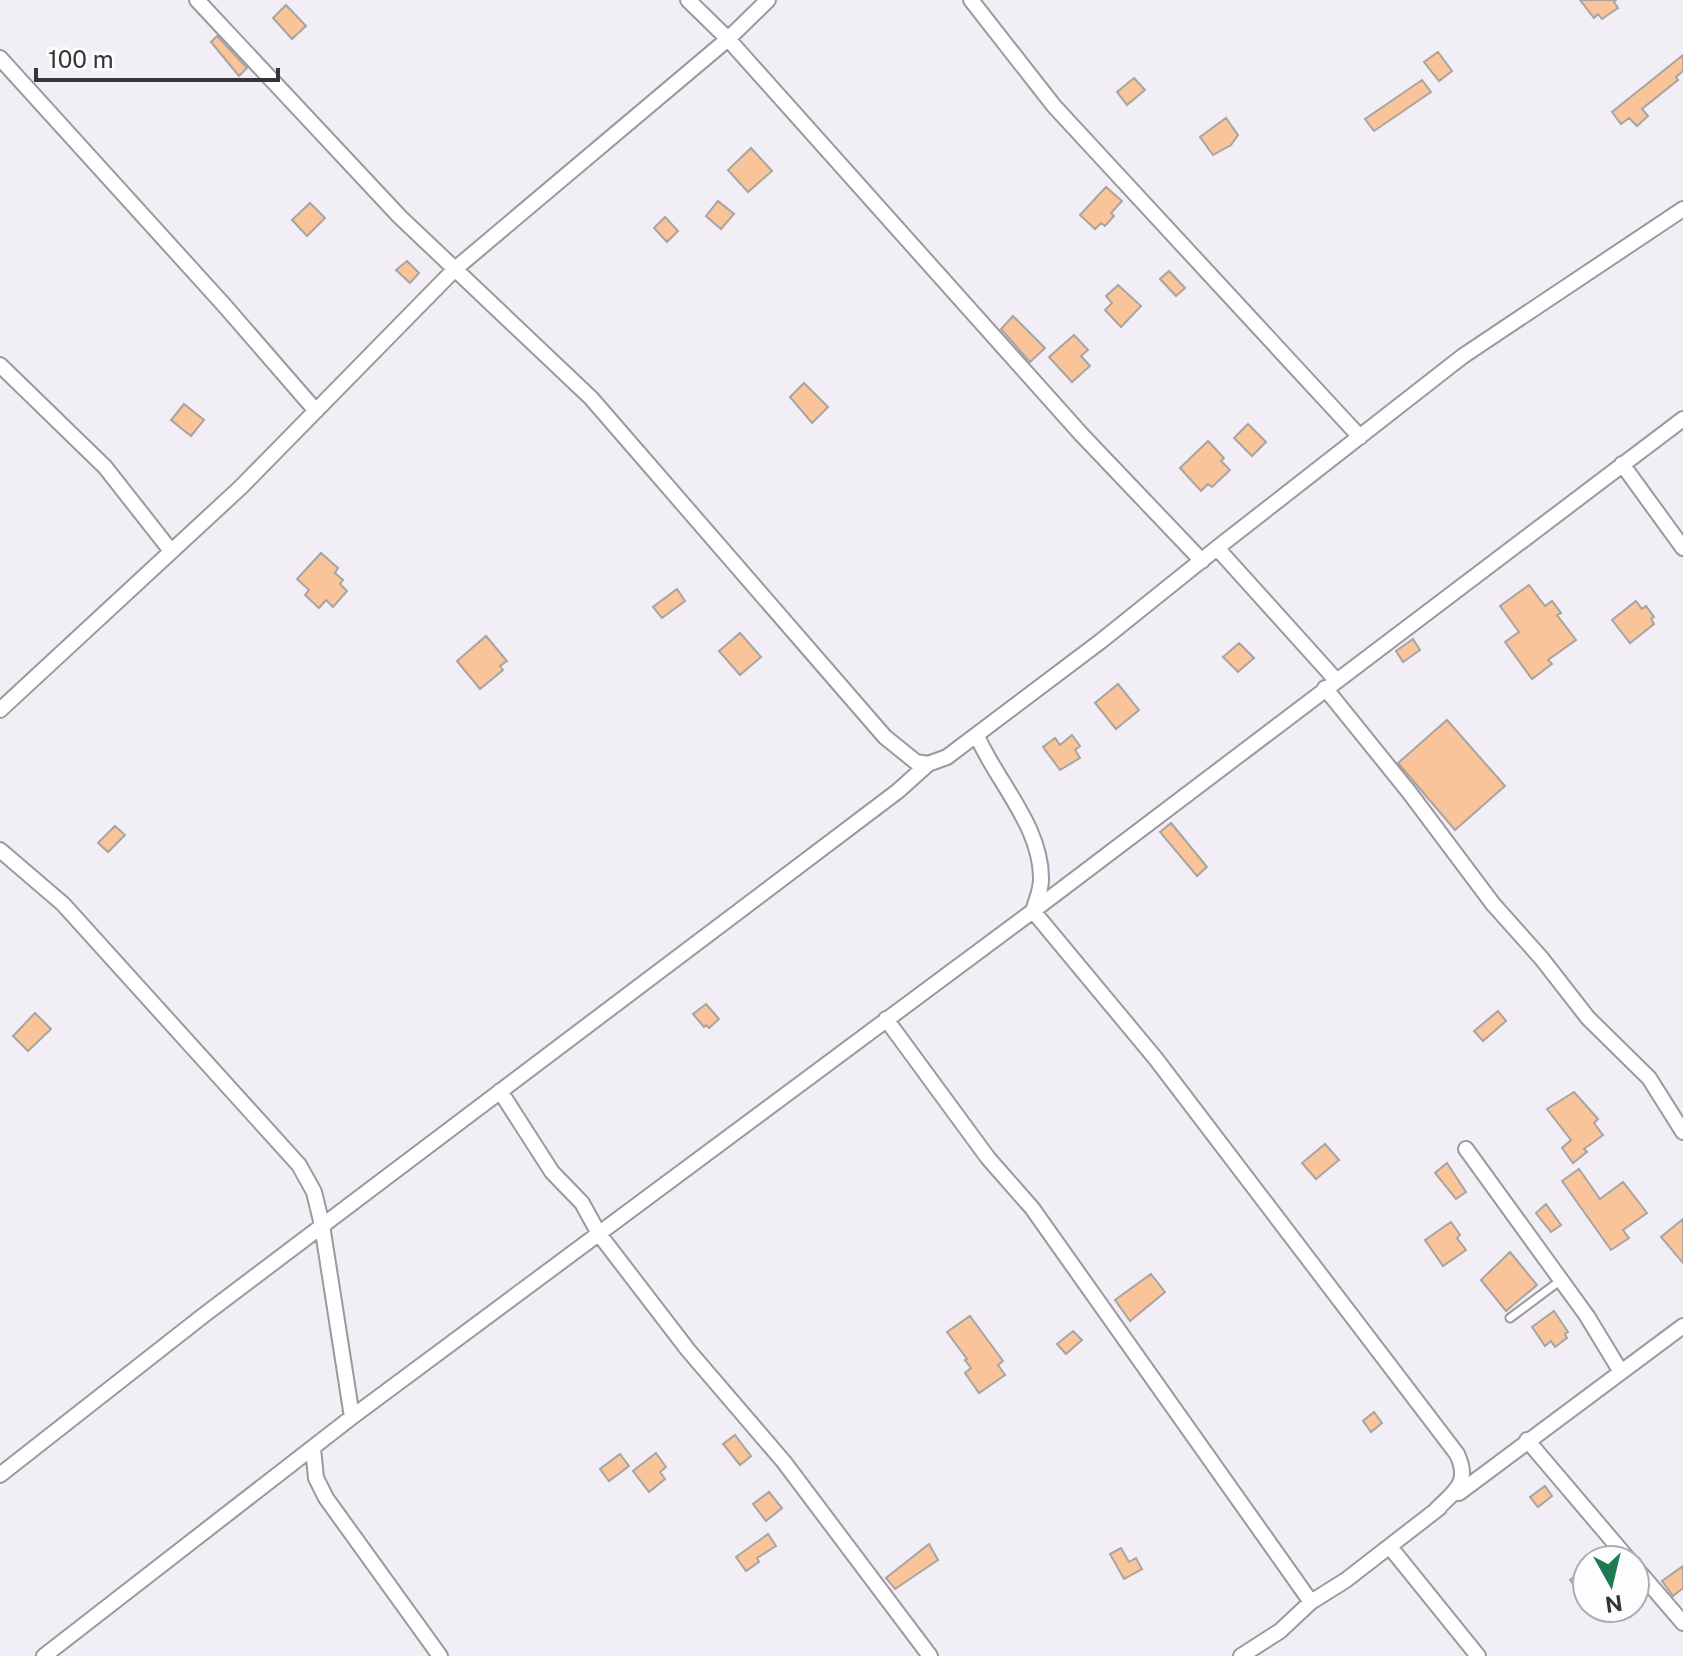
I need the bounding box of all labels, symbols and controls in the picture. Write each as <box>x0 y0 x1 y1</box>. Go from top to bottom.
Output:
scale bar <box>36 32 278 82</box>
text: 100 m <box>48 45 114 73</box>
north arrow <box>1571 1544 1651 1624</box>
text: N <box>1603 1590 1624 1618</box>

